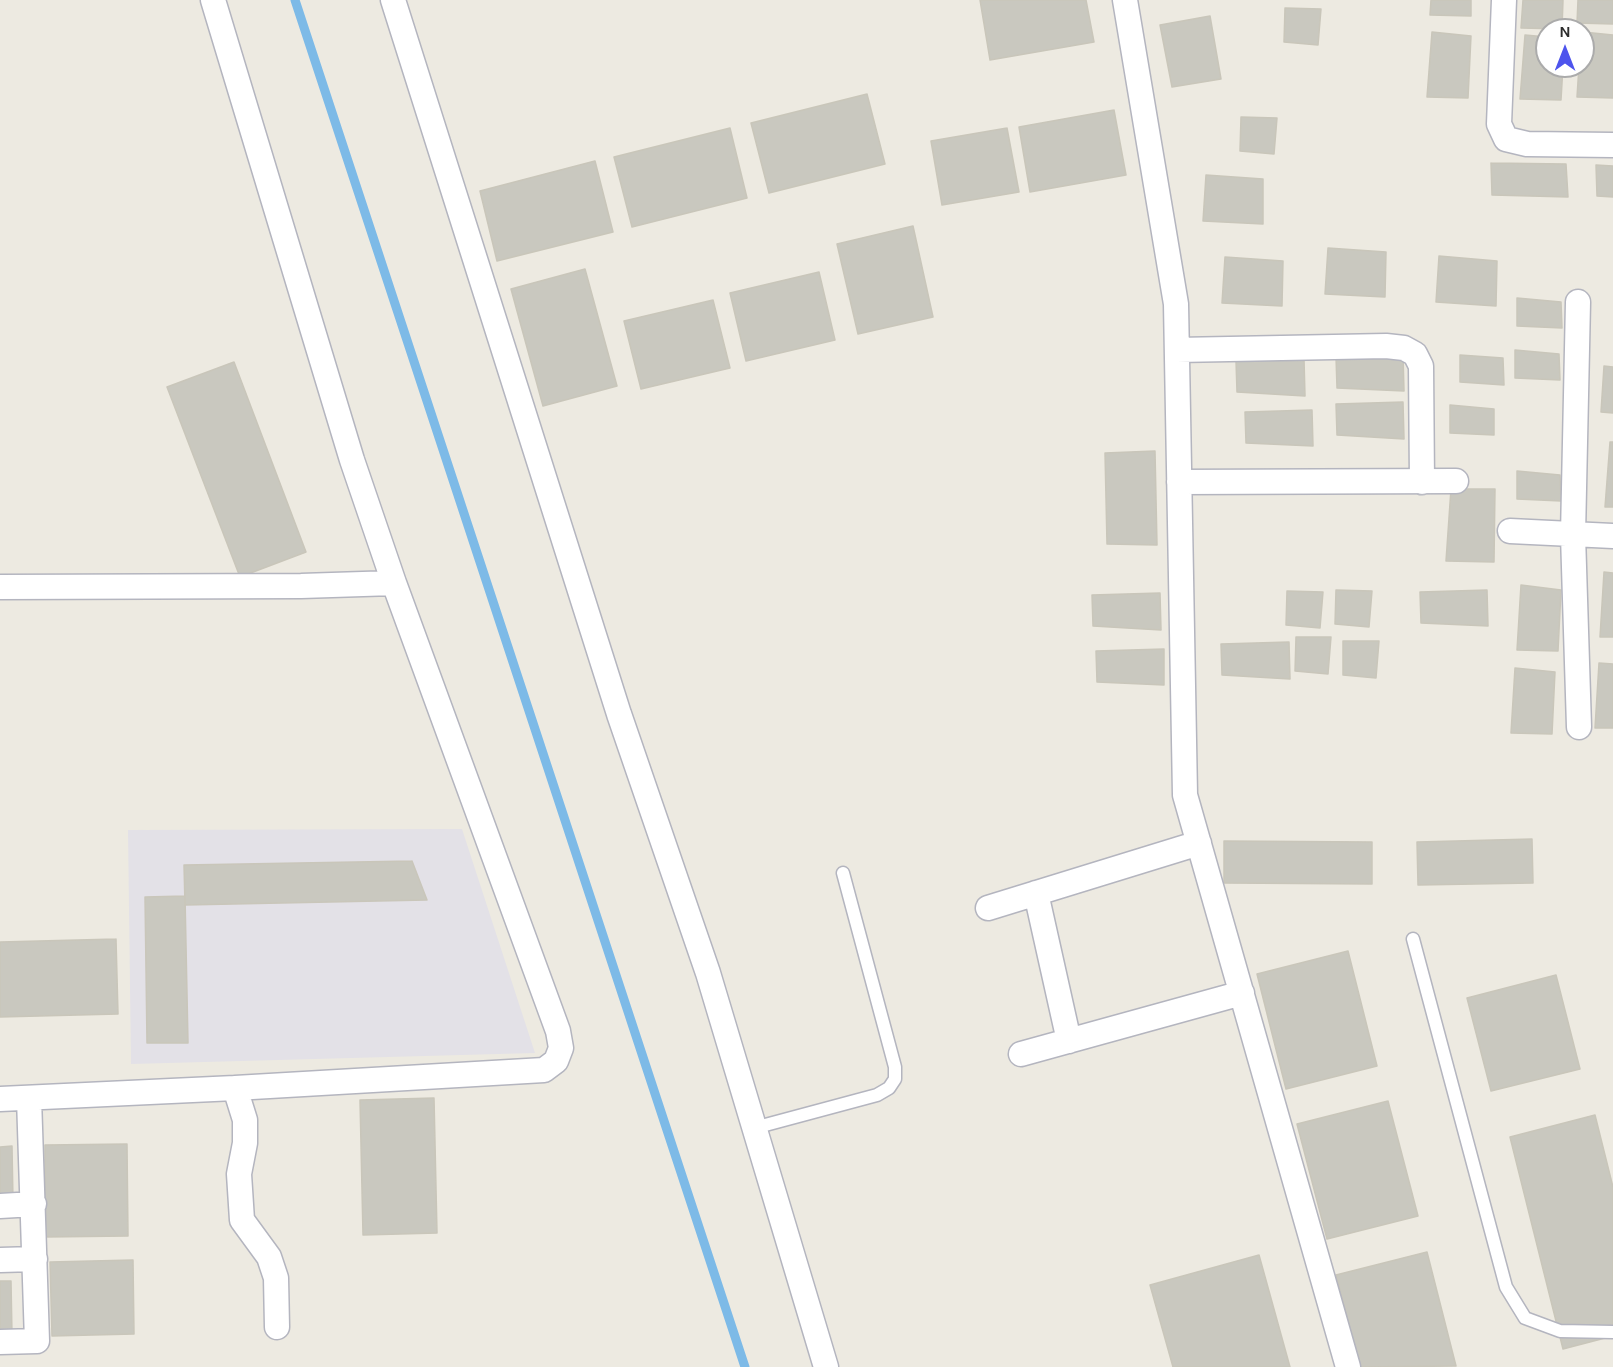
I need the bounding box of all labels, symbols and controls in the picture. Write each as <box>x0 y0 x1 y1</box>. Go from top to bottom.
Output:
north arrow <box>1535 18 1595 78</box>
text: N <box>1559 22 1571 41</box>

